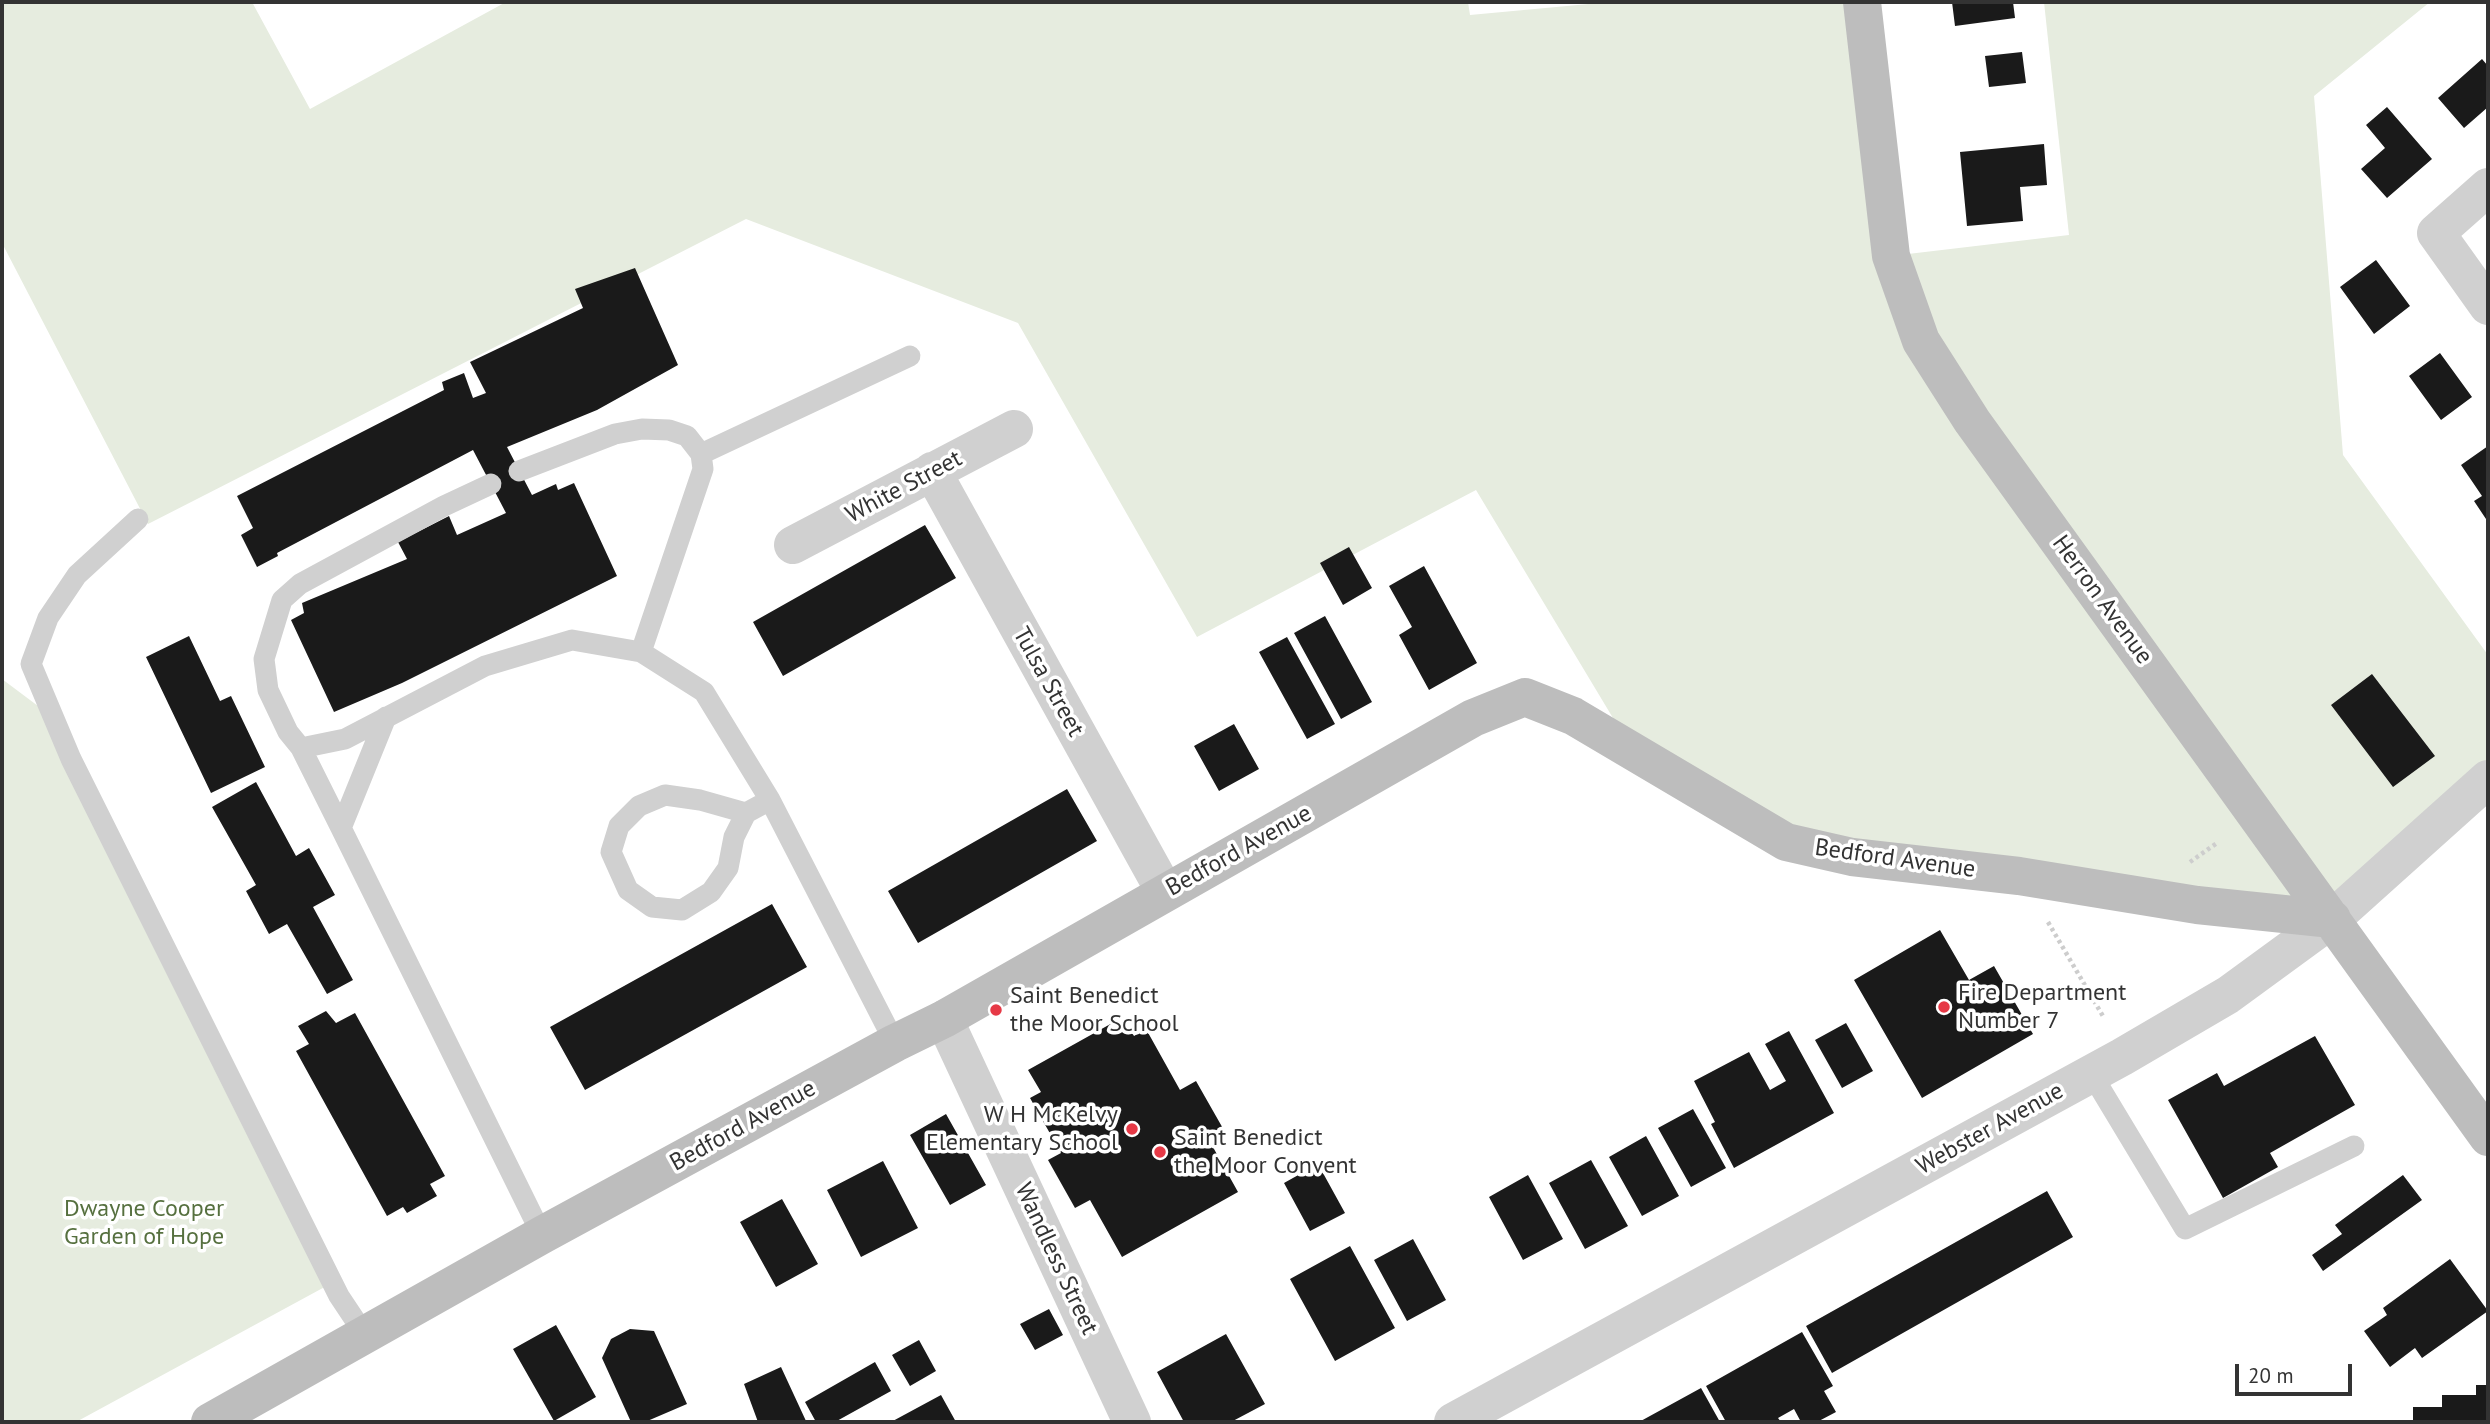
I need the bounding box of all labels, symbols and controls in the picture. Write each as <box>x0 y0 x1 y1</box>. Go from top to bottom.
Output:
street label: White Street <box>841 444 967 530</box>
street label: Herron Avenue <box>2046 530 2158 670</box>
street label: Tulsa Street <box>1006 622 1090 742</box>
street label: Bedford Avenue <box>1161 799 1317 903</box>
street label: Bedford Avenue <box>1813 833 1977 885</box>
place label: Fire Department Number 7 <box>1958 979 2126 1035</box>
place label: Saint Benedict the Moor School <box>1010 982 1179 1038</box>
marker: Fire Department Number 7 <box>1936 999 1952 1015</box>
marker: Saint Benedict the Moor School <box>988 1002 1004 1018</box>
street label: Bedford Avenue <box>665 1074 821 1178</box>
street label: Webster Avenue <box>1911 1077 2069 1181</box>
place label: W H McKelvy Elementary School <box>926 1101 1118 1157</box>
marker: W H McKelvy Elementary School <box>1124 1121 1140 1137</box>
place label: Saint Benedict the Moor Convent <box>1174 1124 1357 1180</box>
marker: Saint Benedict the Moor Convent <box>1152 1144 1168 1160</box>
street label: Wandless Street <box>1008 1179 1104 1339</box>
park label: Dwayne Cooper Garden of Hope <box>64 1195 224 1251</box>
scale bar <box>2238 1350 2355 1394</box>
text: 20 m <box>2248 1362 2294 1389</box>

